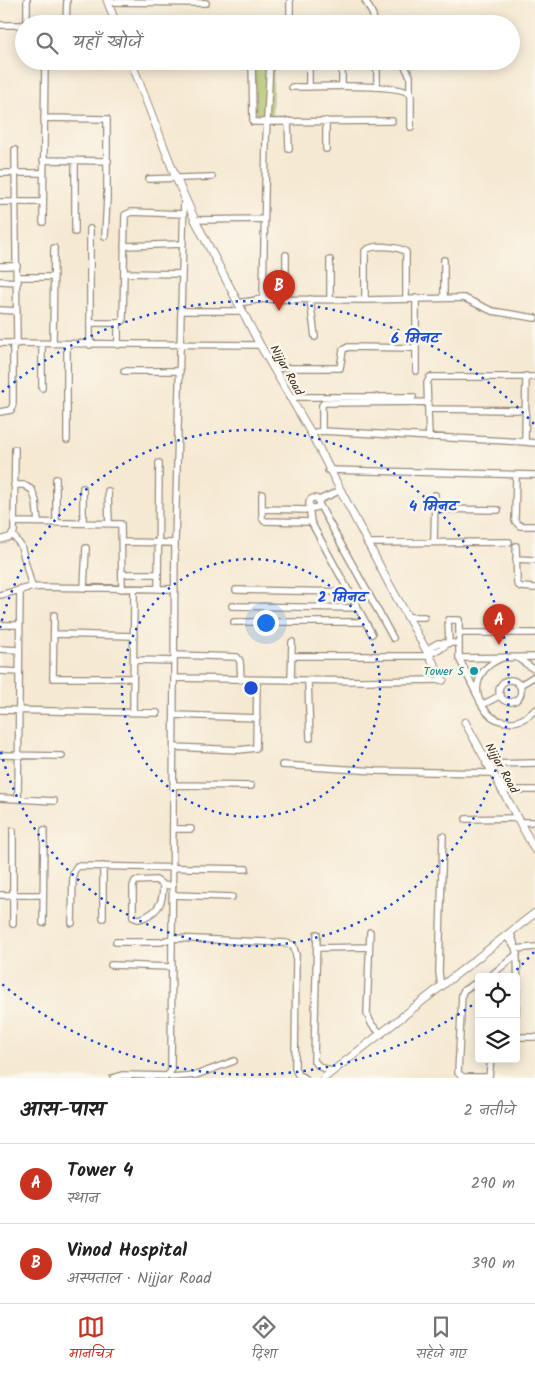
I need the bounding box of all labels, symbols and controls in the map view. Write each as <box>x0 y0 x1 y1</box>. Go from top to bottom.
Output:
search box <box>15 15 520 70</box>
text: यहाँ खोजें <box>73 28 142 58</box>
icon: search <box>33 29 61 57</box>
pin: B <box>263 270 295 311</box>
text: 6 मिनट <box>391 327 443 351</box>
street label: Nijjar Road <box>265 341 309 400</box>
text: 4 मिनट <box>409 495 461 519</box>
text: 2 मिनट <box>318 586 370 610</box>
pin: A <box>483 604 515 645</box>
your location <box>253 610 279 636</box>
place label: Tower 5 <box>423 662 466 681</box>
marker: Tower 5 <box>468 665 480 677</box>
centre of rings <box>242 679 260 697</box>
street label: Nijjar Road <box>480 739 524 798</box>
map controls <box>475 973 520 1063</box>
button: locate <box>475 973 520 1018</box>
button: layers <box>475 1018 520 1063</box>
text: आस-पास <box>20 1094 104 1127</box>
text: 2 नतीजे <box>464 1098 515 1123</box>
text: Tower 4 <box>67 1156 133 1186</box>
text: A <box>31 1171 41 1196</box>
text: 290 m <box>471 1171 515 1196</box>
text: स्थान <box>67 1186 98 1211</box>
text: Vinod Hospital <box>67 1236 187 1266</box>
text: B <box>31 1251 41 1276</box>
text: 390 m <box>471 1251 515 1276</box>
text: अस्पताल · Nijjar Road <box>67 1266 211 1291</box>
tab: मानचित्र <box>69 1313 112 1365</box>
tab: दिशा <box>250 1313 278 1365</box>
tab: सहेजे गए <box>416 1313 466 1365</box>

